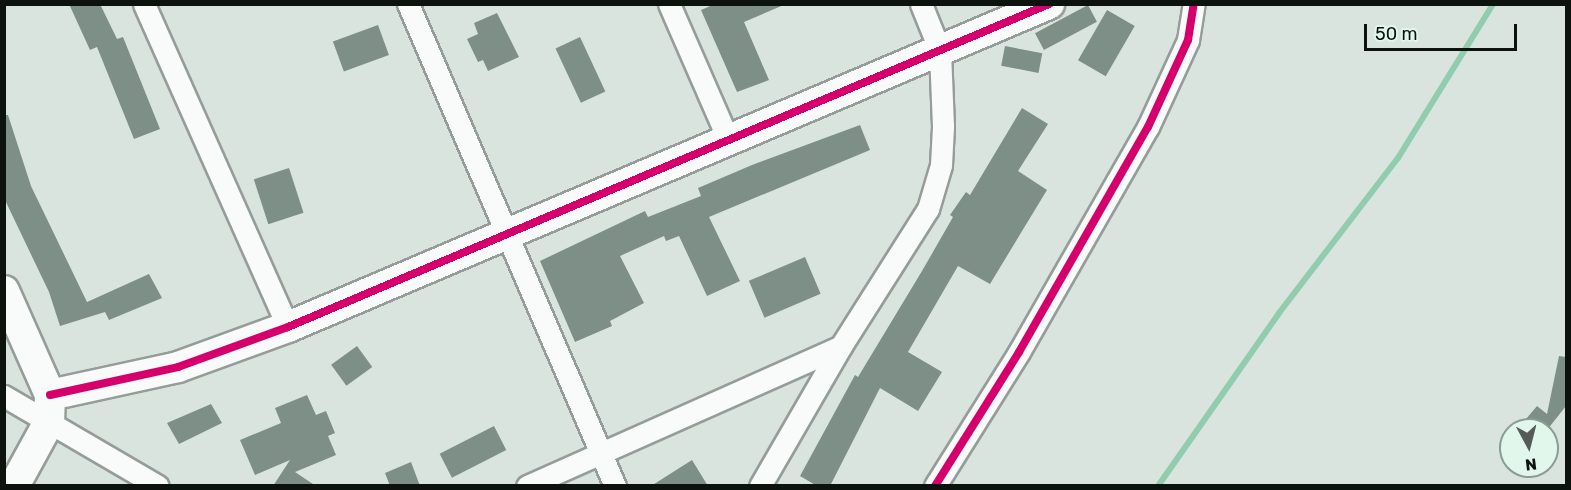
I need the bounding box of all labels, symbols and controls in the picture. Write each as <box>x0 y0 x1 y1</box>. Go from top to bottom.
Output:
scale bar <box>1367 12 1520 50</box>
text: 50 m <box>1375 23 1418 45</box>
north arrow <box>1499 418 1559 478</box>
text: N <box>1524 454 1538 475</box>

